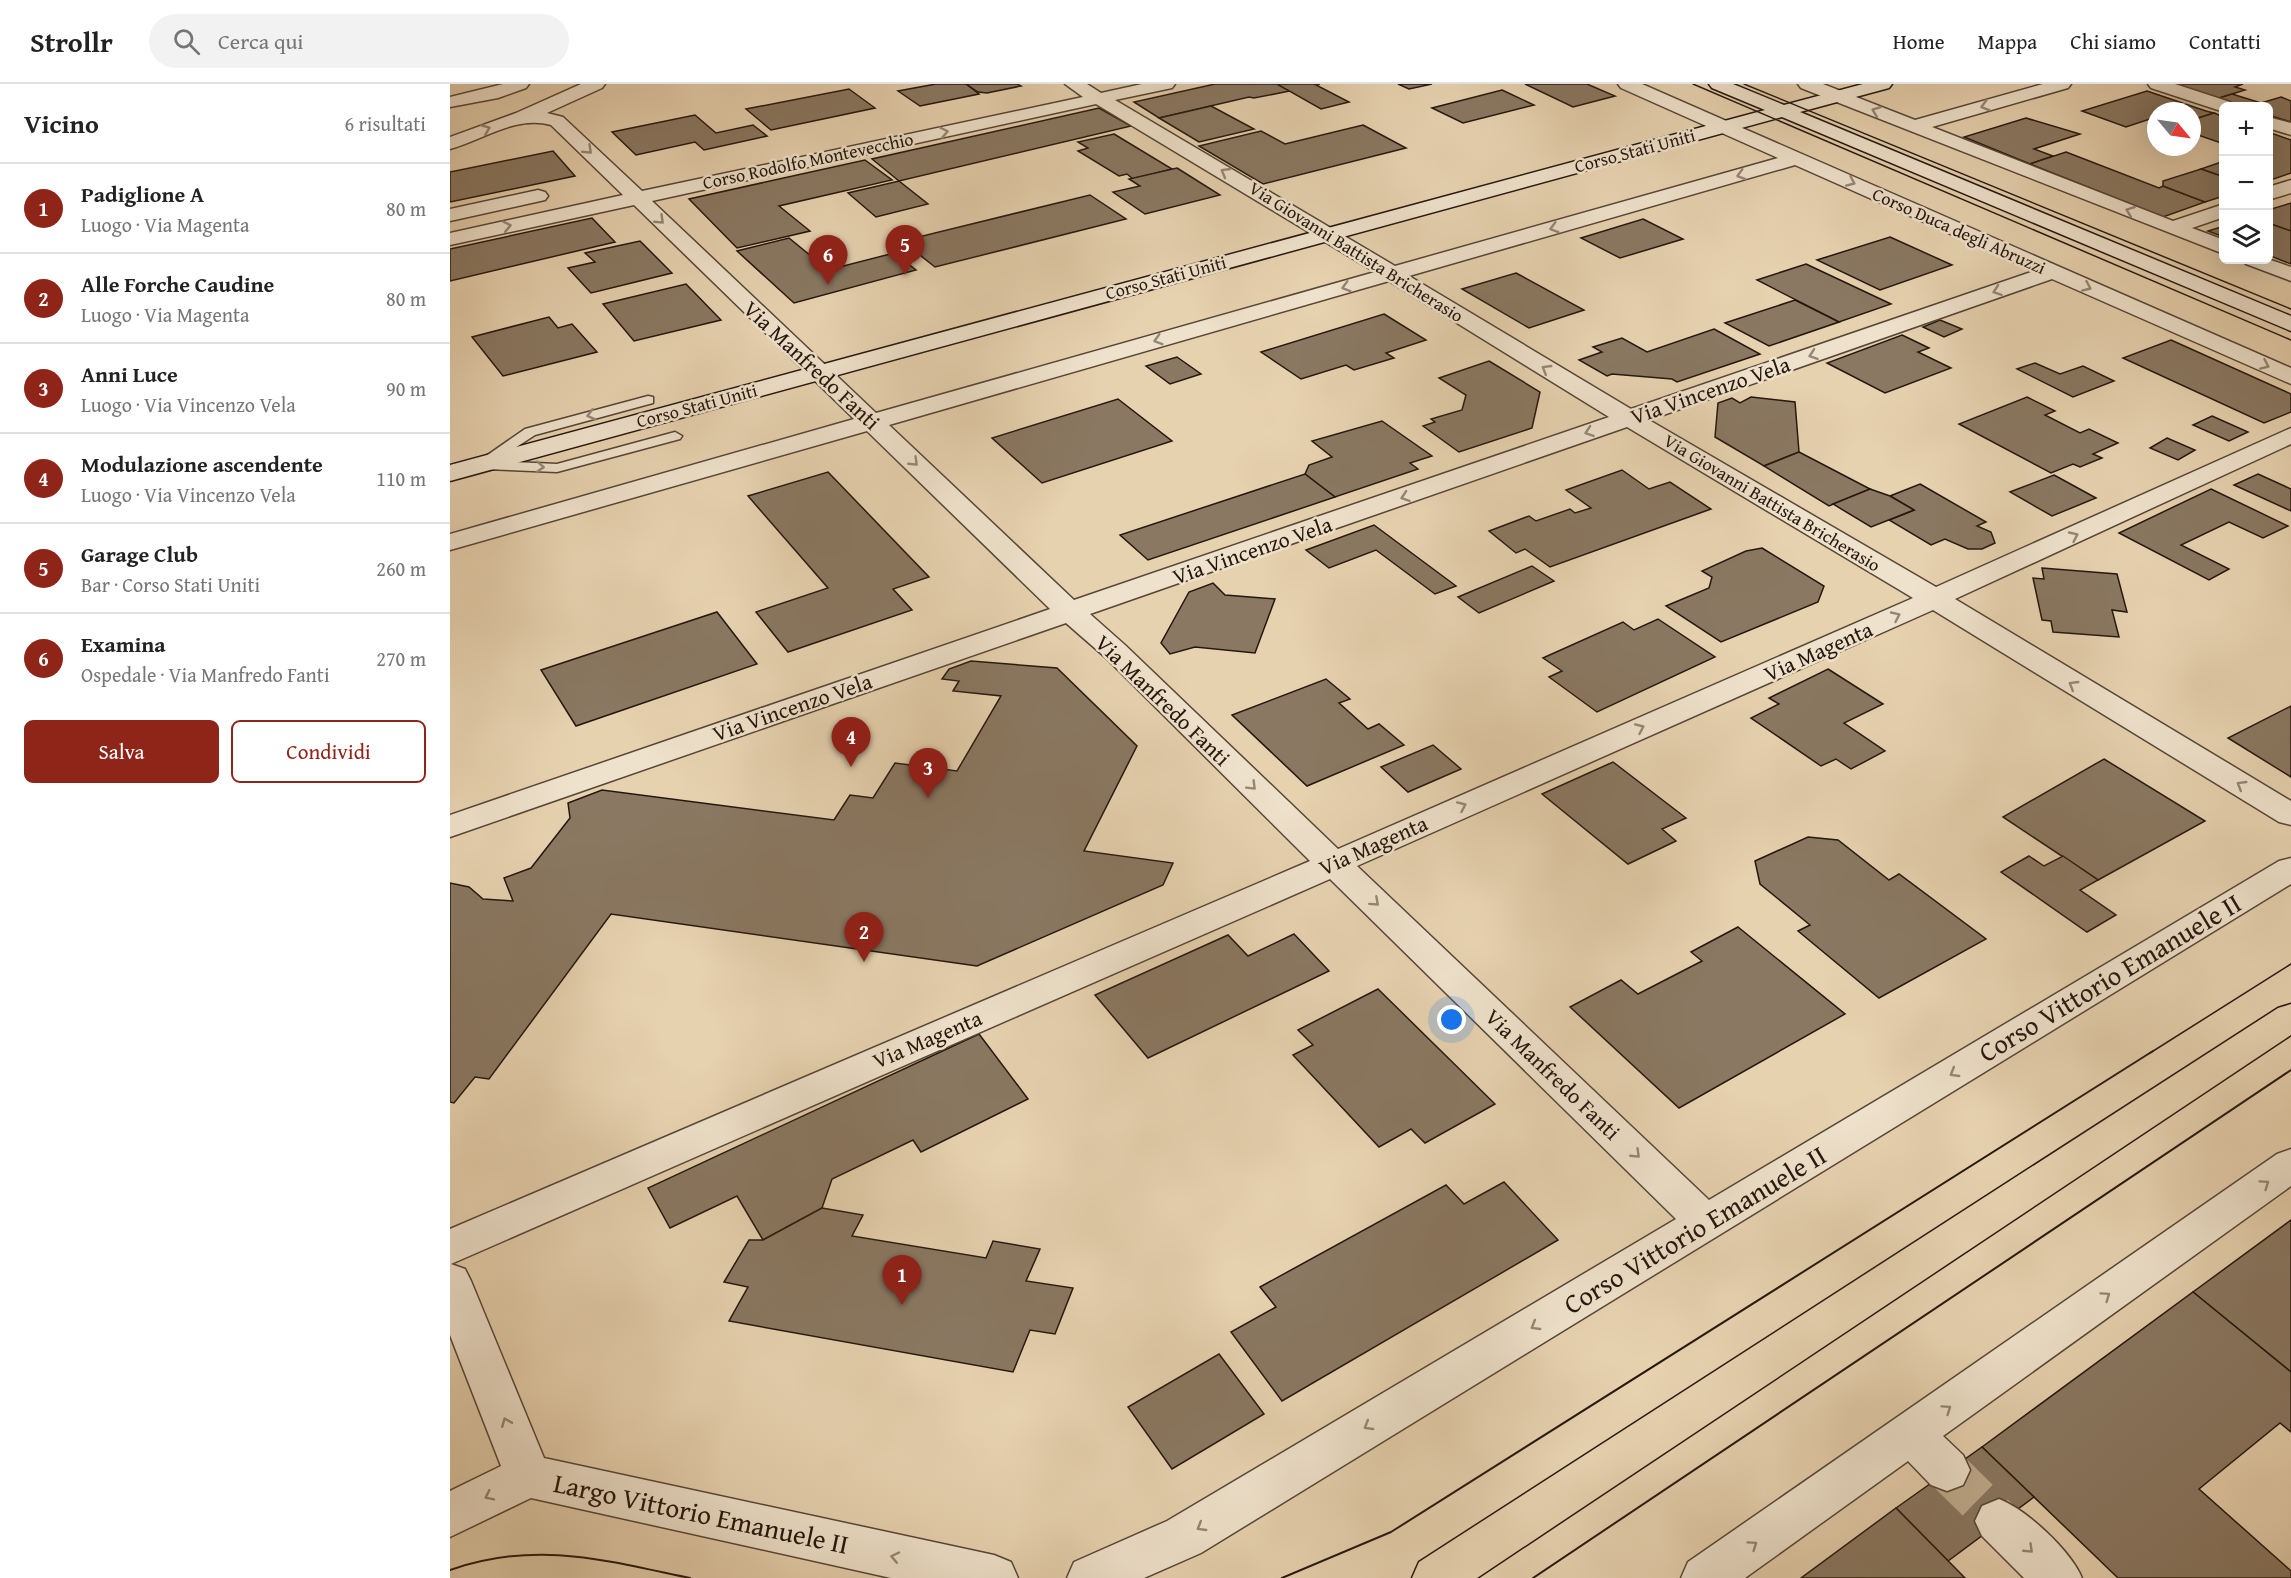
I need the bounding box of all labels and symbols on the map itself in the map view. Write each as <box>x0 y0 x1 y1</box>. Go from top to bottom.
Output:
one-way arrow <box>1980 99 1991 111</box>
north arrow <box>2147 102 2201 156</box>
one-way arrow <box>1871 106 1882 118</box>
street label: Corso Stati Uniti <box>1571 121 1698 180</box>
one-way arrow <box>479 124 490 136</box>
street label: Corso Rodolfo Montevecchio <box>700 125 916 196</box>
one-way arrow <box>939 126 949 139</box>
one-way arrow <box>581 143 591 154</box>
one-way arrow <box>1736 167 1746 180</box>
one-way arrow <box>1221 168 1231 180</box>
street label: Via Giovanni Battista Bricherasio <box>1244 174 1469 329</box>
one-way arrow <box>1845 175 1856 187</box>
street label: Corso Duca degli Abruzzi <box>1868 180 2050 281</box>
one-way arrow <box>2125 206 2136 218</box>
one-way arrow <box>653 213 663 224</box>
one-way arrow <box>502 221 512 234</box>
one-way arrow <box>1549 221 1560 233</box>
pin: 5 <box>886 226 924 275</box>
pin: 6 <box>808 236 848 285</box>
street label: Corso Stati Uniti <box>1102 248 1229 307</box>
one-way arrow <box>1341 280 1352 292</box>
one-way arrow <box>2080 280 2091 292</box>
one-way arrow <box>1992 284 2003 297</box>
street label: Via Manfredo Fanti <box>736 293 888 437</box>
one-way arrow <box>1154 333 1164 345</box>
one-way arrow <box>1808 347 1819 360</box>
street label: Via Vincenzo Vela <box>1626 348 1795 432</box>
one-way arrow <box>2259 358 2270 370</box>
one-way arrow <box>1542 364 1552 376</box>
street label: Corso Stati Uniti <box>633 376 760 435</box>
one-way arrow <box>586 408 596 421</box>
one-way arrow <box>1584 425 1594 438</box>
street label: Via Giovanni Battista Bricherasio <box>1659 427 1886 578</box>
one-way arrow <box>907 455 918 466</box>
one-way arrow <box>536 461 545 474</box>
one-way arrow <box>1400 490 1411 502</box>
street label: Via Vincenzo Vela <box>1168 508 1337 592</box>
one-way arrow <box>2067 531 2078 543</box>
one-way arrow <box>1889 611 1900 623</box>
street label: Via Magenta <box>1758 613 1878 689</box>
street label: Via Manfredo Fanti <box>1088 627 1238 773</box>
street label: Via Vincenzo Vela <box>708 665 877 749</box>
one-way arrow <box>2069 680 2079 692</box>
pin: 4 <box>832 718 870 767</box>
one-way arrow <box>1634 723 1645 735</box>
pin: 3 <box>908 748 948 798</box>
one-way arrow <box>1245 779 1255 790</box>
one-way arrow <box>2237 780 2247 792</box>
one-way arrow <box>1455 802 1466 814</box>
street label: Via Magenta <box>1313 807 1433 883</box>
street label: Corso Vittorio Emanuele II <box>1970 883 2248 1072</box>
one-way arrow <box>1368 895 1378 906</box>
pin: 2 <box>844 912 884 962</box>
street label: Via Magenta <box>867 1001 987 1076</box>
street label: Via Manfredo Fanti <box>1478 1001 1628 1147</box>
your location <box>1437 1005 1466 1034</box>
one-way arrow <box>1950 1066 1960 1078</box>
street label: Corso Vittorio Emanuele II <box>1555 1135 1833 1324</box>
one-way arrow <box>1628 1147 1639 1158</box>
one-way arrow <box>2259 1180 2270 1191</box>
pin: 1 <box>882 1256 922 1305</box>
one-way arrow <box>2099 1292 2110 1303</box>
one-way arrow <box>1531 1319 1541 1330</box>
one-way arrow <box>1940 1405 1951 1416</box>
one-way arrow <box>501 1417 513 1428</box>
one-way arrow <box>1364 1419 1374 1430</box>
street label: Largo Vittorio Emanuele II <box>550 1462 852 1564</box>
one-way arrow <box>484 1488 495 1500</box>
one-way arrow <box>1197 1519 1207 1531</box>
one-way arrow <box>1746 1541 1757 1552</box>
one-way arrow <box>2021 1542 2032 1553</box>
one-way arrow <box>891 1551 901 1564</box>

